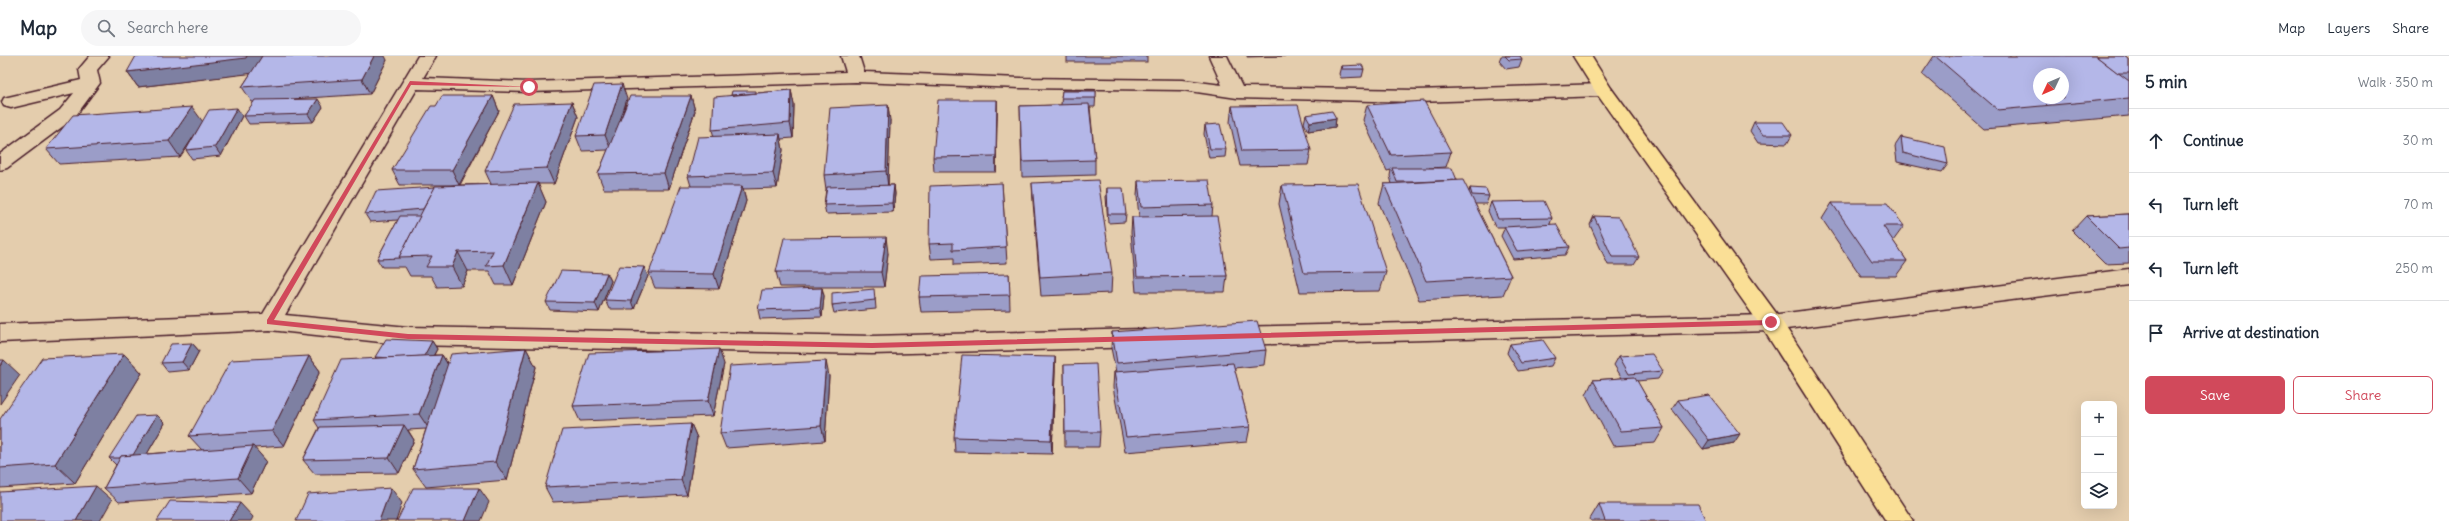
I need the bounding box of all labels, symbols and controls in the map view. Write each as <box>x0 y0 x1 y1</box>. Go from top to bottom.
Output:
search box <box>81 10 361 46</box>
text: Map <box>20 16 57 40</box>
icon: search <box>95 17 117 39</box>
text: Search here <box>127 18 208 37</box>
text: Map <box>2278 19 2305 37</box>
text: Layers <box>2327 19 2370 37</box>
text: Share <box>2392 19 2429 37</box>
north arrow <box>2033 68 2069 104</box>
text: 5 min <box>2145 71 2187 93</box>
text: Walk · 350 m <box>2358 74 2433 91</box>
route start <box>520 78 538 96</box>
icon: ahead <box>2145 130 2167 152</box>
text: Continue <box>2183 131 2244 150</box>
text: 30 m <box>2403 132 2433 149</box>
icon: left <box>2145 194 2167 216</box>
text: Turn left <box>2183 195 2238 214</box>
text: 70 m <box>2404 196 2433 213</box>
icon: left <box>2145 258 2167 280</box>
text: Turn left <box>2183 259 2238 278</box>
text: 250 m <box>2395 260 2433 277</box>
route end <box>1762 313 1780 331</box>
icon: arrive <box>2145 322 2167 344</box>
text: Arrive at destination <box>2183 323 2319 342</box>
button: Save <box>2145 376 2285 414</box>
button: Share <box>2293 376 2433 414</box>
map controls <box>2081 401 2117 509</box>
button: + <box>2081 401 2117 437</box>
button: − <box>2081 437 2117 473</box>
button: layers <box>2081 473 2117 509</box>

